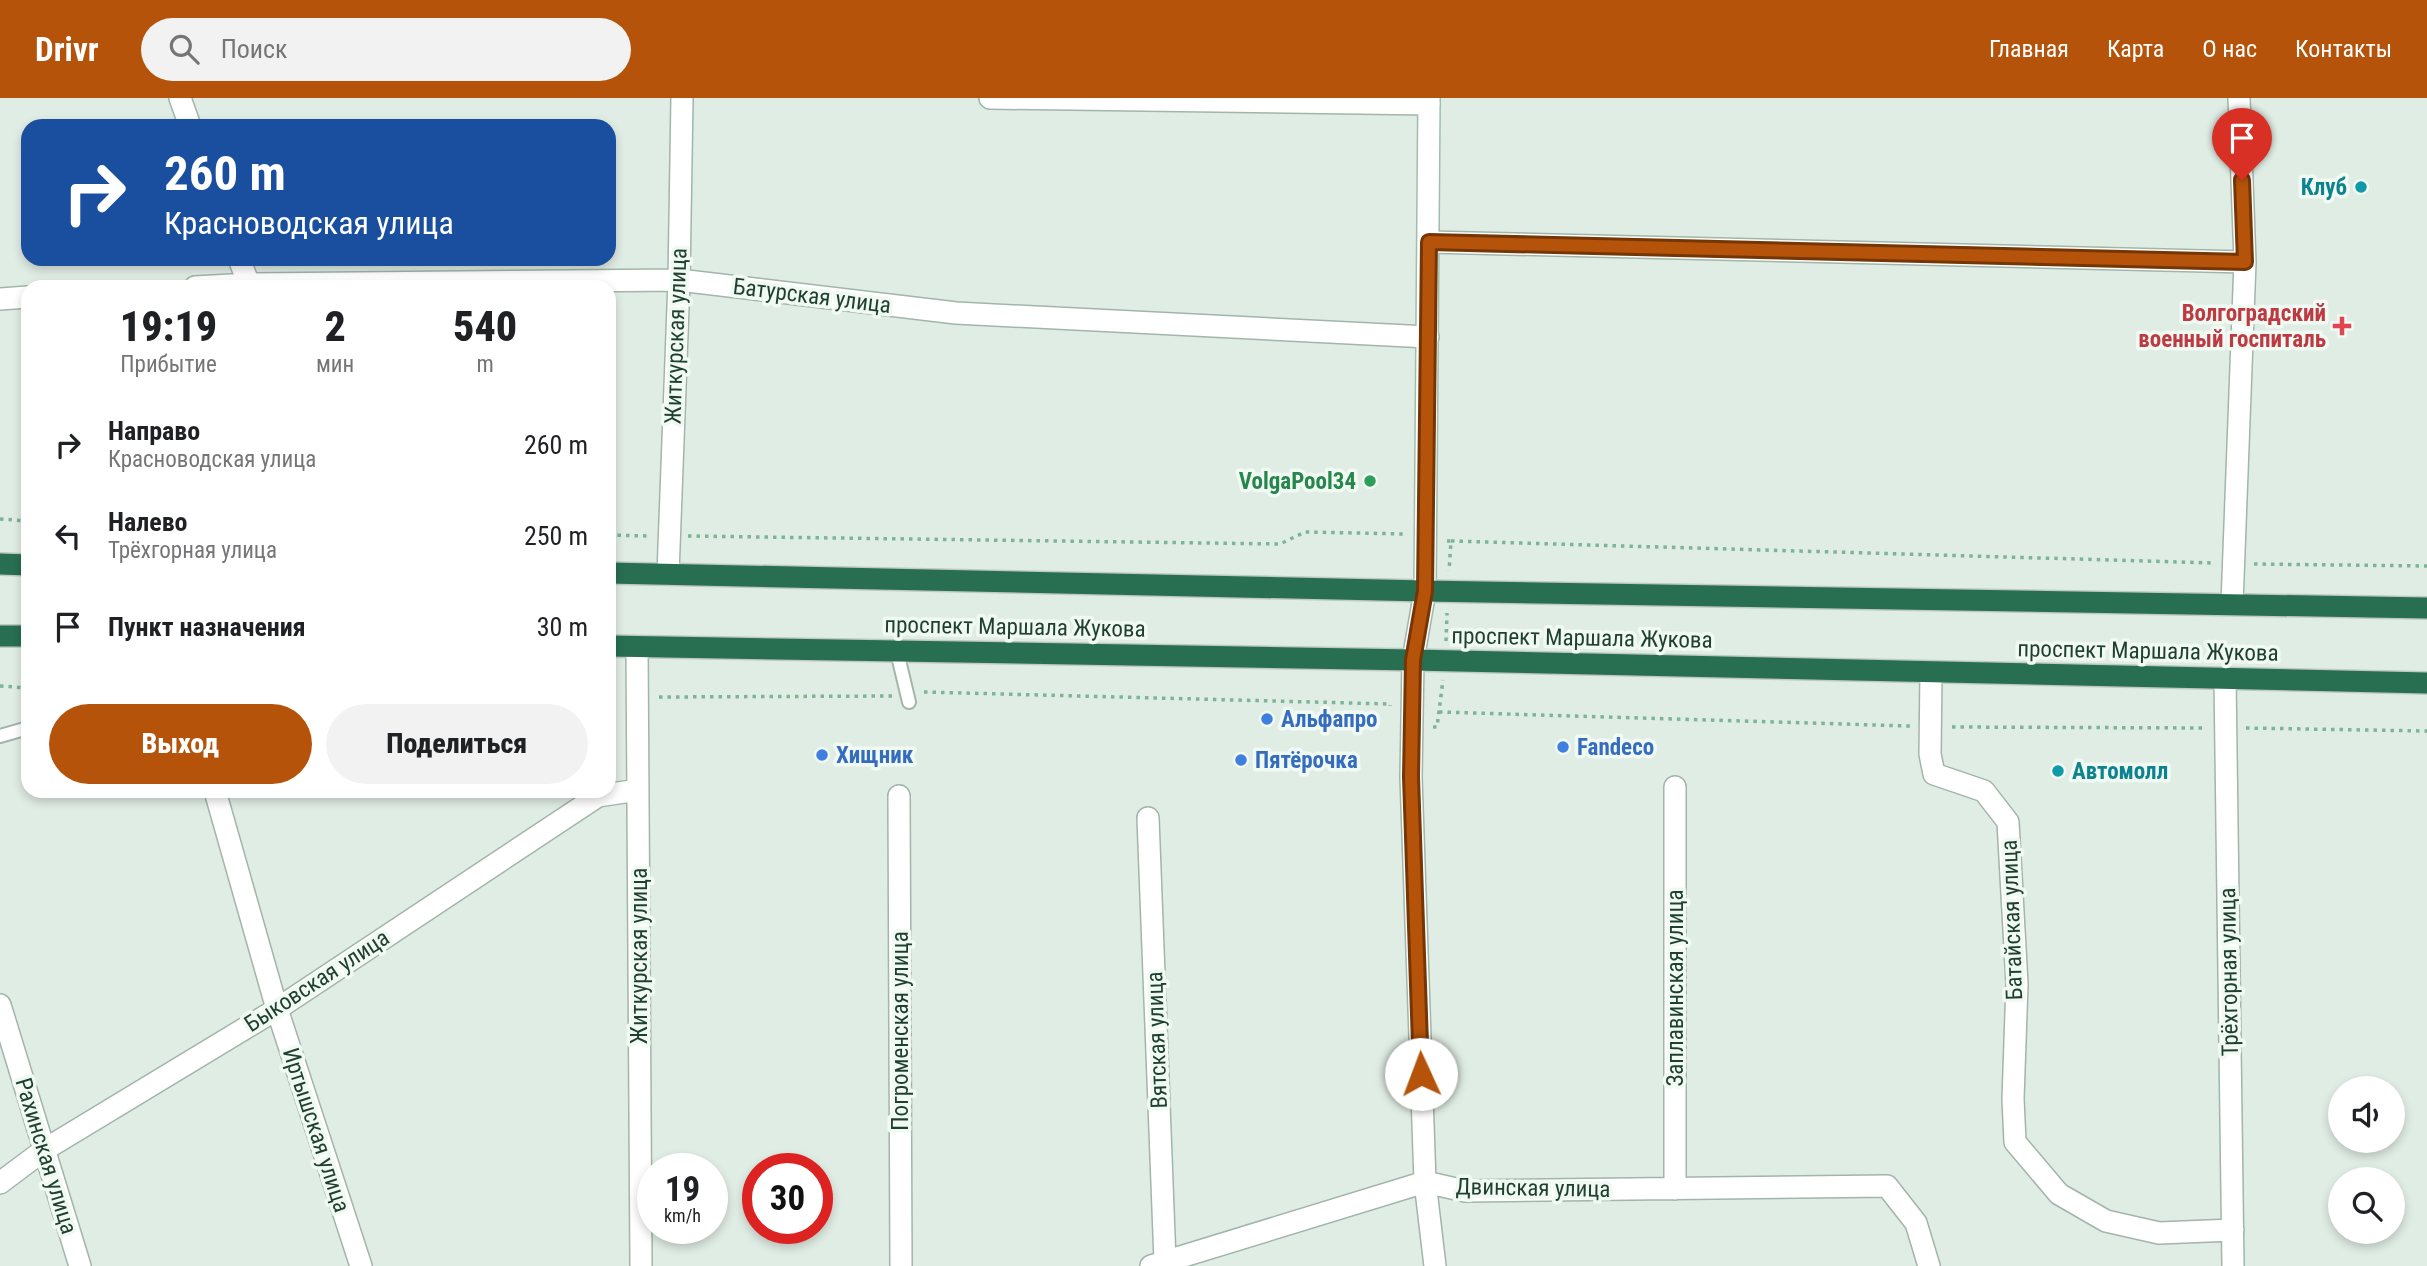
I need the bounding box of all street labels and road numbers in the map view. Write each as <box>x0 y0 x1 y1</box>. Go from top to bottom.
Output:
street label: Житкурская улица <box>659 247 693 425</box>
street label: Батурская улица <box>731 273 893 319</box>
street label: проспект Маршала Жукова <box>884 611 1146 643</box>
street label: проспект Маршала Жукова <box>1451 622 1713 654</box>
street label: проспект Маршала Жукова <box>2017 635 2279 667</box>
street label: Батайская улица <box>1996 839 2028 1001</box>
street label: Житкурская улица <box>626 868 653 1044</box>
street label: Трёхгорная улица <box>2214 887 2244 1057</box>
street label: Заплавинская улица <box>1662 889 1689 1087</box>
street label: Быковская улица <box>240 924 394 1038</box>
street label: Погроменская улица <box>887 931 914 1131</box>
street label: Вятская улица <box>1141 971 1173 1109</box>
street label: Иртышская улица <box>277 1044 355 1216</box>
street label: Рахинская улица <box>9 1075 83 1237</box>
street label: Двинская улица <box>1455 1173 1611 1203</box>

